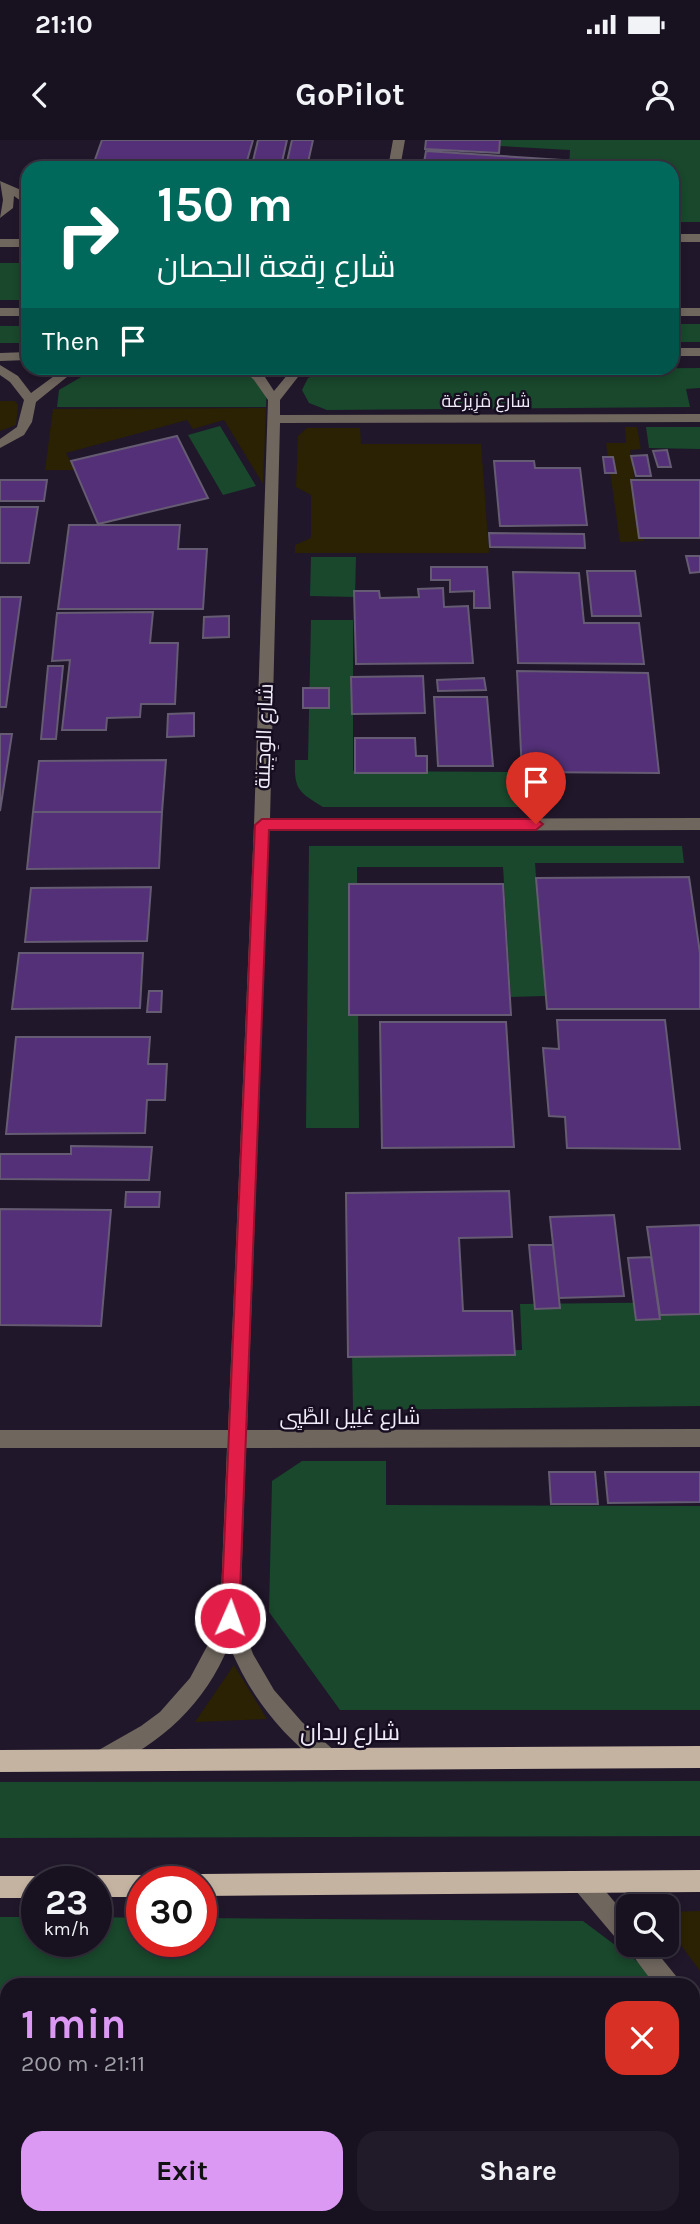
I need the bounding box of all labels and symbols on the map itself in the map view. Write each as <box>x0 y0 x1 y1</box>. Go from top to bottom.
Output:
street label: شارع مْزِيرْعَة <box>442 390 530 413</box>
street label: شارع الوِجِينة <box>250 683 281 789</box>
pin <box>506 752 566 824</box>
street label: شارع غَلِيل الطَّيِي <box>280 1405 420 1431</box>
position arrow <box>193 1581 267 1655</box>
street label: شارع ربدان <box>300 1718 400 1748</box>
speed limit sign: 30 <box>126 1866 217 1957</box>

